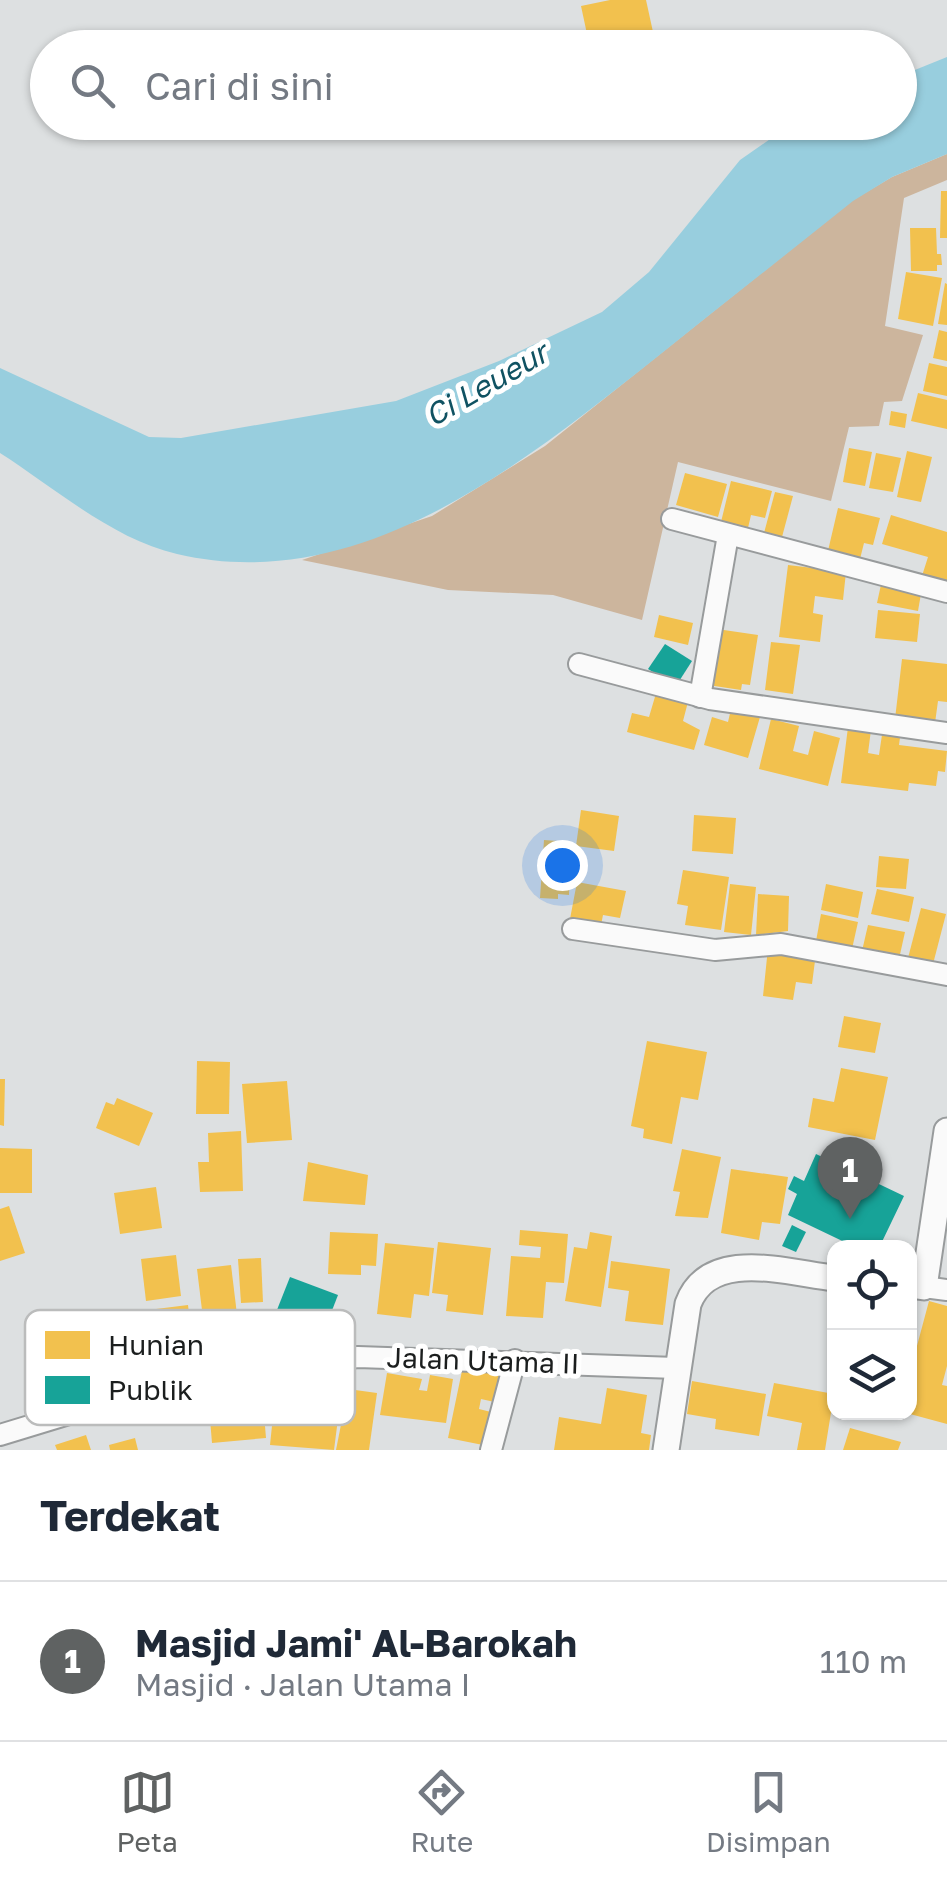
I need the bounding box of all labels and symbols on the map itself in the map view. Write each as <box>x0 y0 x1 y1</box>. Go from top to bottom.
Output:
water label: Ci Leueur <box>418 332 557 433</box>
your location <box>537 840 588 891</box>
pin: 1 <box>818 1136 882 1219</box>
legend <box>25 1310 355 1425</box>
text: Hunian <box>108 1328 204 1361</box>
street label: Jalan Utama II <box>386 1340 580 1380</box>
text: Publik <box>108 1373 193 1406</box>

